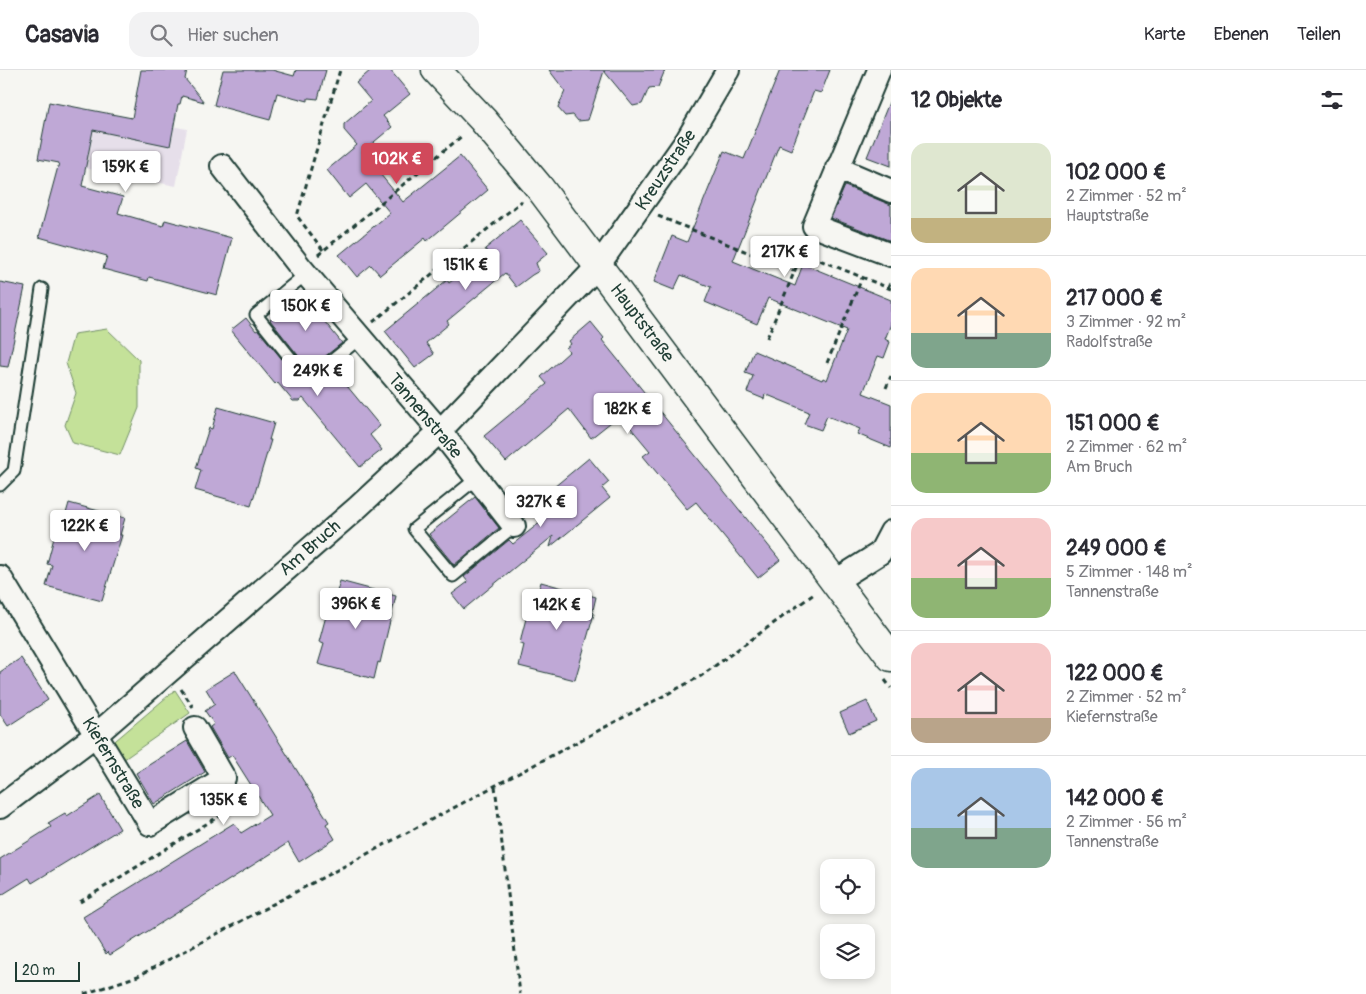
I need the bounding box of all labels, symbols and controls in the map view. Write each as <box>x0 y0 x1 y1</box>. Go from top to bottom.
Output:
search box <box>129 12 479 57</box>
text: Casavia <box>25 20 99 49</box>
icon: search <box>147 21 175 49</box>
text: Hier suchen <box>187 23 279 47</box>
text: Karte <box>1144 23 1185 46</box>
text: Ebenen <box>1213 23 1269 46</box>
text: Teilen <box>1297 23 1341 46</box>
icon: filters <box>1318 86 1346 114</box>
text: 12 Objekte <box>911 87 1002 114</box>
street label: Kreuzstraße <box>630 125 702 215</box>
pin: 102K € <box>356 142 438 185</box>
text: 102K € <box>372 149 422 169</box>
pin: 159K € <box>85 150 167 193</box>
text: 159K € <box>103 157 149 177</box>
text: 102 000 € <box>1066 159 1166 186</box>
icon: home <box>951 163 1011 223</box>
text: 2 Zimmer · 52 m² <box>1066 186 1187 206</box>
text: Hauptstraße <box>1066 206 1149 226</box>
pin: 217K € <box>744 236 826 278</box>
text: 217K € <box>761 242 809 262</box>
pin: 151K € <box>425 248 507 291</box>
text: 151K € <box>444 255 488 275</box>
street label: Hauptstraße <box>605 279 679 367</box>
text: 217 000 € <box>1066 285 1163 312</box>
icon: home <box>951 288 1011 348</box>
pin: 150K € <box>265 290 347 332</box>
text: 150K € <box>281 296 331 316</box>
text: 3 Zimmer · 92 m² <box>1066 312 1186 332</box>
text: Radolfstraße <box>1066 332 1152 352</box>
pin: 249K € <box>277 354 359 397</box>
text: 249K € <box>293 361 343 381</box>
street label: Tannenstraße <box>383 369 467 463</box>
pin: 182K € <box>587 392 669 435</box>
text: 182K € <box>605 399 651 419</box>
text: 151 000 € <box>1066 410 1160 437</box>
icon: home <box>951 413 1011 473</box>
text: 2 Zimmer · 62 m² <box>1066 437 1187 457</box>
text: Am Bruch <box>1066 457 1132 477</box>
pin: 327K € <box>500 486 582 528</box>
text: 327K € <box>516 492 566 512</box>
pin: 122K € <box>44 510 126 552</box>
street label: Am Bruch <box>274 515 346 581</box>
text: 122K € <box>61 516 109 536</box>
text: 249 000 € <box>1066 535 1167 562</box>
icon: home <box>951 538 1011 598</box>
text: 5 Zimmer · 148 m² <box>1066 562 1192 582</box>
text: Tannenstraße <box>1066 582 1159 602</box>
pin: 396K € <box>315 588 397 630</box>
pin: 142K € <box>516 588 598 631</box>
text: 396K € <box>331 594 381 614</box>
text: 142K € <box>533 595 581 615</box>
text: 122 000 € <box>1066 660 1164 687</box>
icon: home <box>951 663 1011 723</box>
text: 2 Zimmer · 52 m² <box>1066 687 1187 707</box>
text: Kiefernstraße <box>1066 707 1158 727</box>
street label: Kiefernstraße <box>77 713 149 813</box>
pin: 135K € <box>183 784 265 826</box>
text: 142 000 € <box>1066 785 1164 812</box>
icon: home <box>951 788 1011 848</box>
text: 135K € <box>200 790 248 810</box>
text: 2 Zimmer · 56 m² <box>1066 812 1187 832</box>
text: Tannenstraße <box>1066 832 1159 852</box>
map controls <box>820 859 875 979</box>
button: locate <box>820 859 875 914</box>
button: layers <box>820 924 875 979</box>
scale bar <box>15 959 80 982</box>
text: 20 m <box>22 962 55 979</box>

